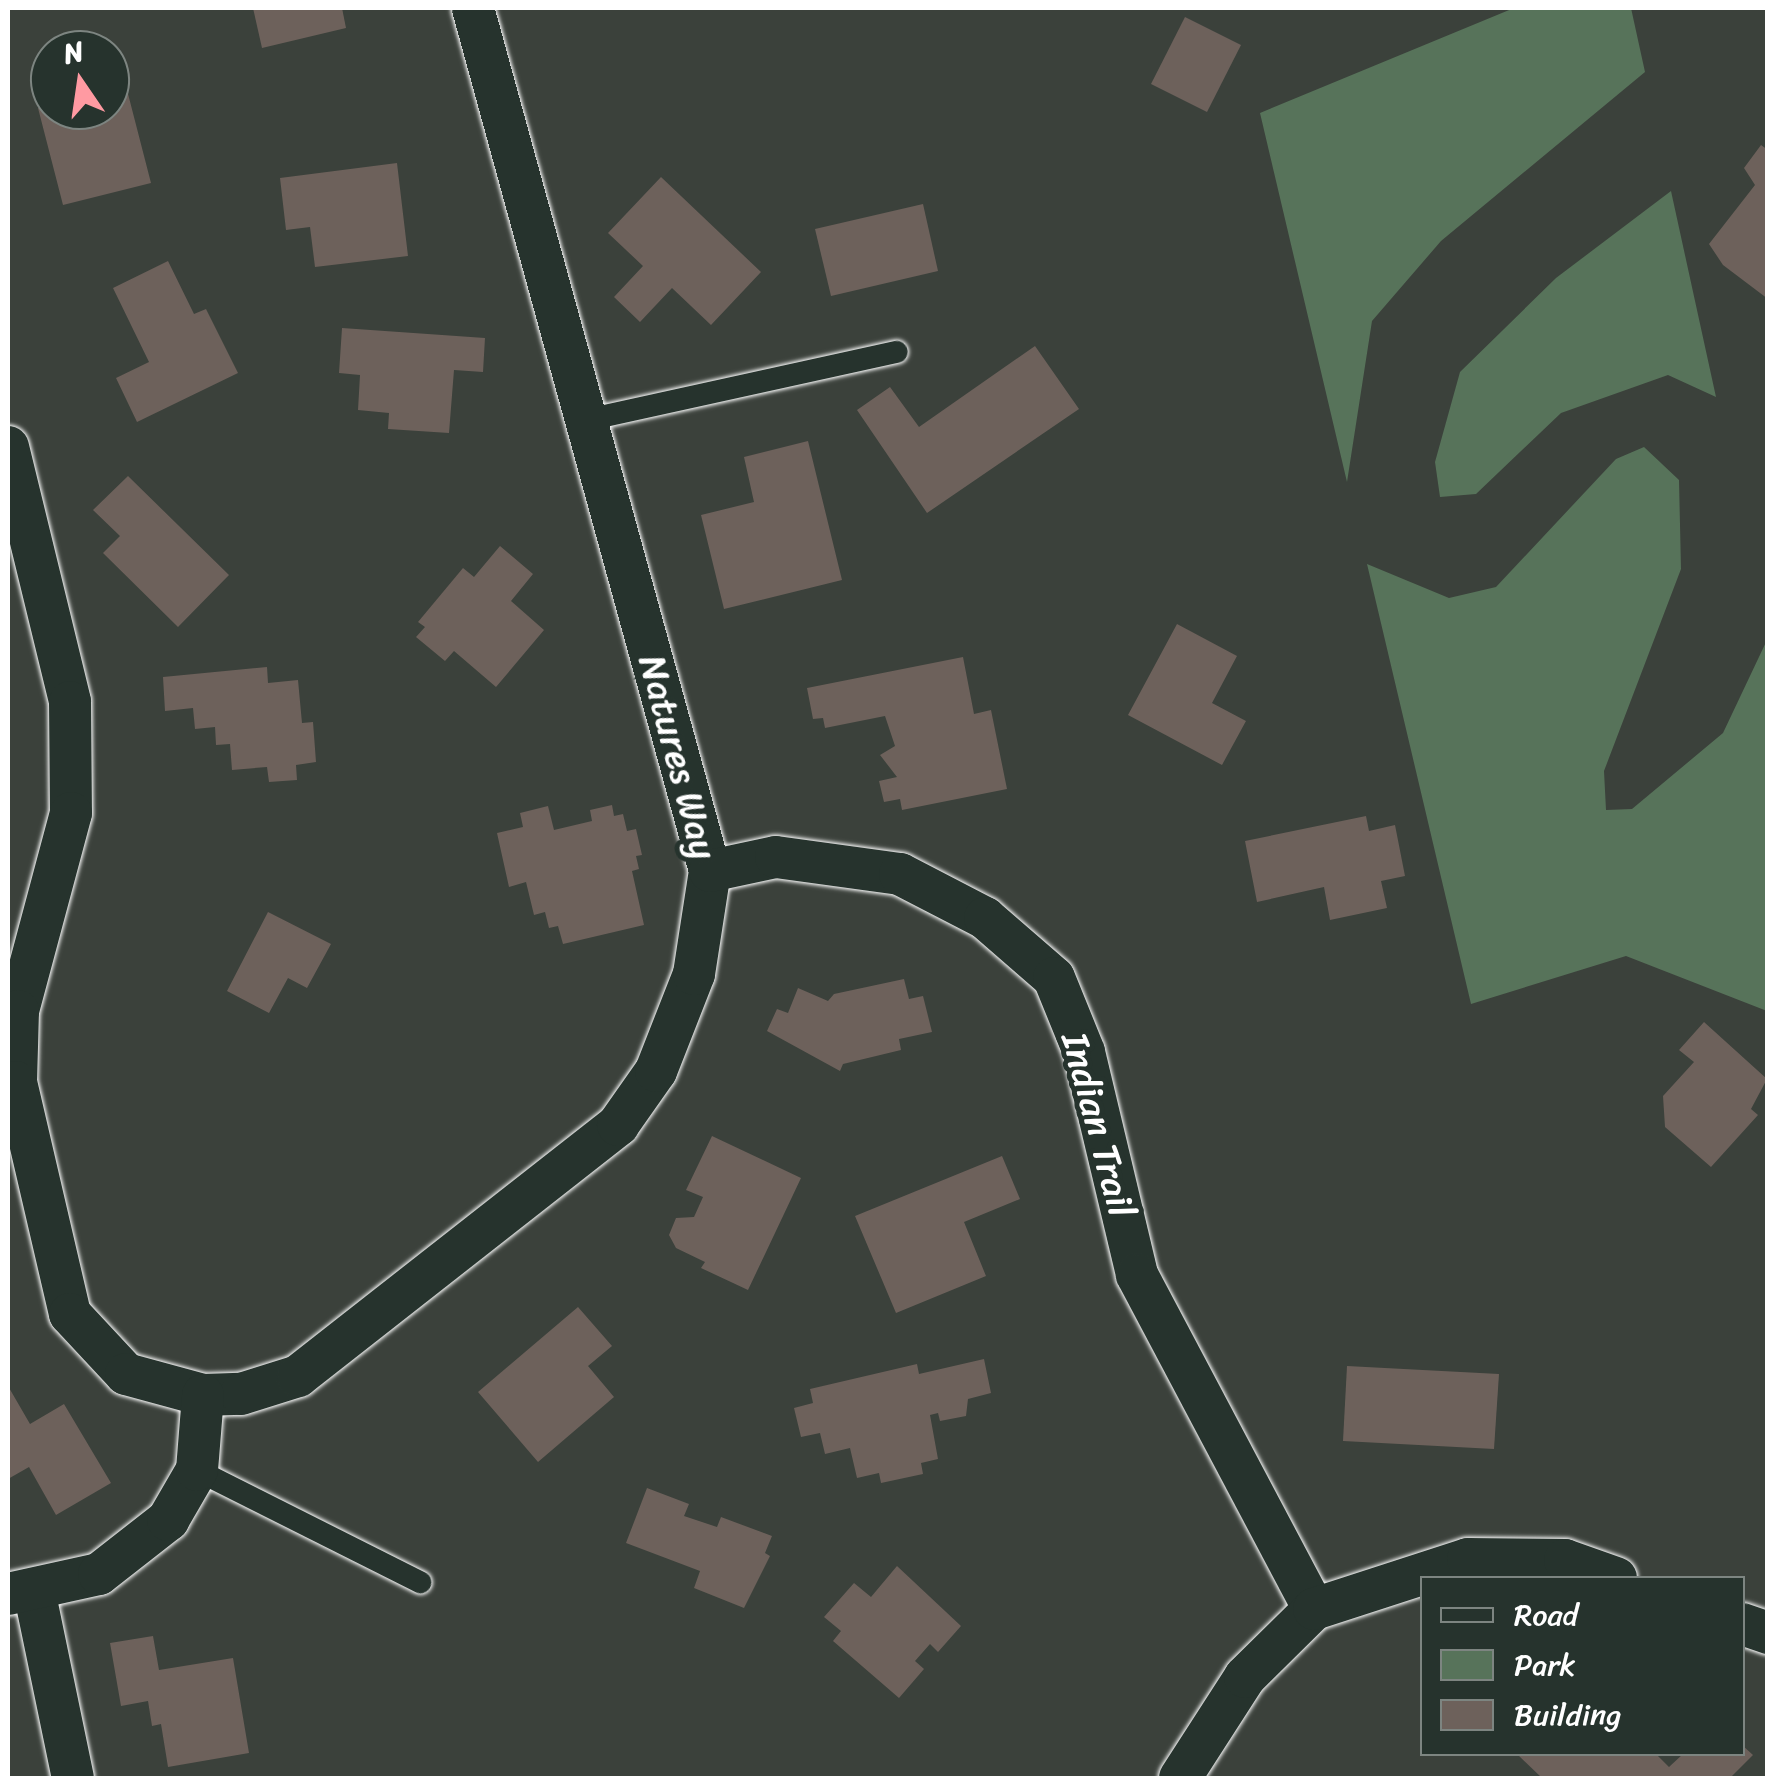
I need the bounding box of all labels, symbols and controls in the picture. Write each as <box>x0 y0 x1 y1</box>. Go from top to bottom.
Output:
text: N <box>59 26 89 78</box>
north arrow <box>30 30 130 130</box>
street label: Natures Way <box>629 650 727 864</box>
street label: Indian Trail <box>1051 1028 1145 1222</box>
legend <box>1420 1576 1745 1756</box>
text: Road <box>1514 1588 1578 1642</box>
text: Park <box>1514 1638 1576 1692</box>
text: Building <box>1514 1688 1621 1742</box>

